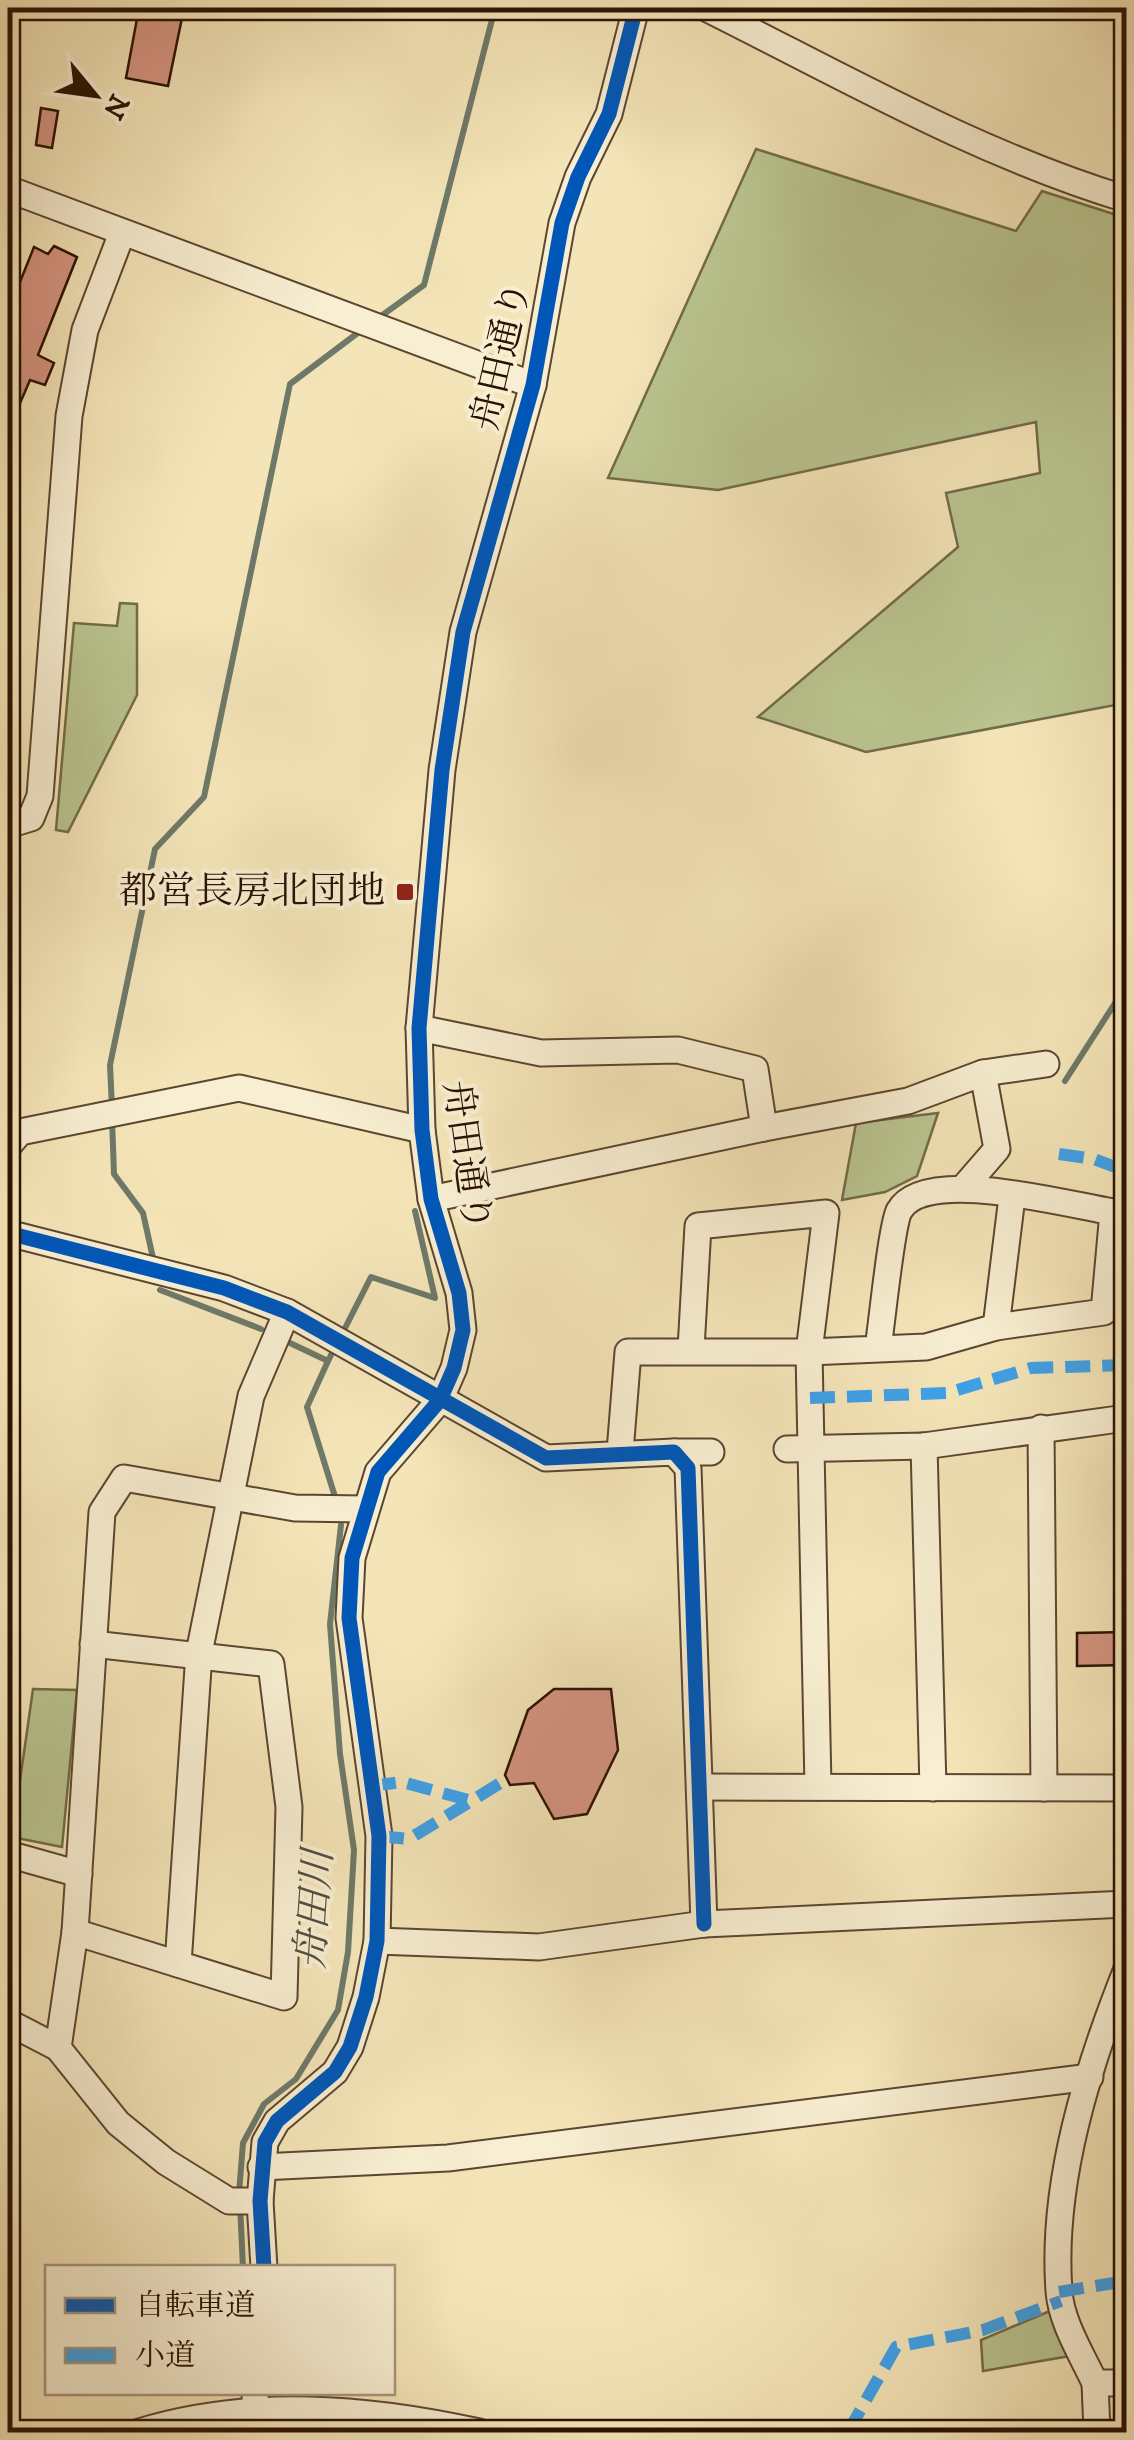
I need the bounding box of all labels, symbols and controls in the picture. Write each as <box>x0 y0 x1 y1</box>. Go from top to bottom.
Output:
north arrow <box>45 45 145 145</box>
text: N <box>95 88 136 125</box>
street label: 舟田通り <box>462 277 542 435</box>
place label: 都営長房北団地 <box>119 868 385 916</box>
marker: 都営長房北団地 <box>394 881 416 903</box>
street label: 舟田通り <box>432 1077 500 1235</box>
water label: 舟田川 <box>287 1844 345 1972</box>
legend <box>45 2265 395 2395</box>
text: 自転車道 <box>135 2288 255 2325</box>
text: 小道 <box>135 2338 195 2375</box>

